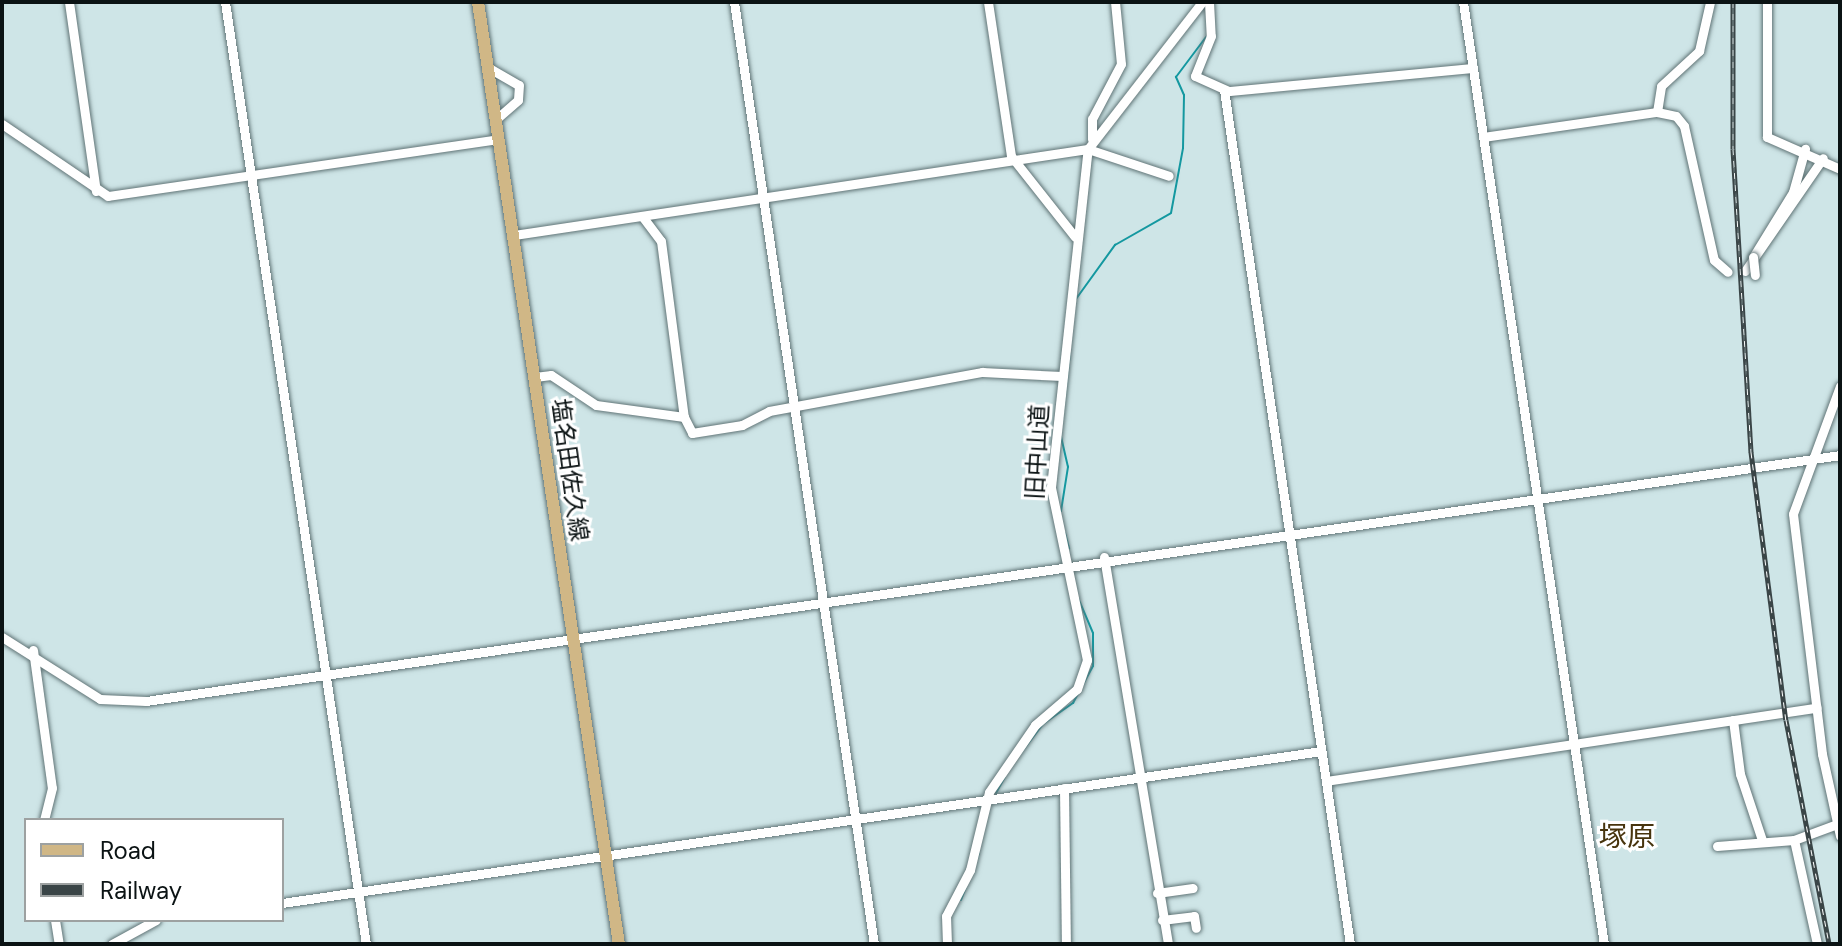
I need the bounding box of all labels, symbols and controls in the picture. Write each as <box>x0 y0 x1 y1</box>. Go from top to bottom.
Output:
street label: 塩名田佐久線 <box>546 397 594 543</box>
street label: 旧中山道 <box>1020 403 1054 501</box>
legend <box>24 818 284 922</box>
district label: 塚原 <box>1599 820 1655 854</box>
text: Road <box>100 835 156 866</box>
text: Railway <box>100 875 182 906</box>

